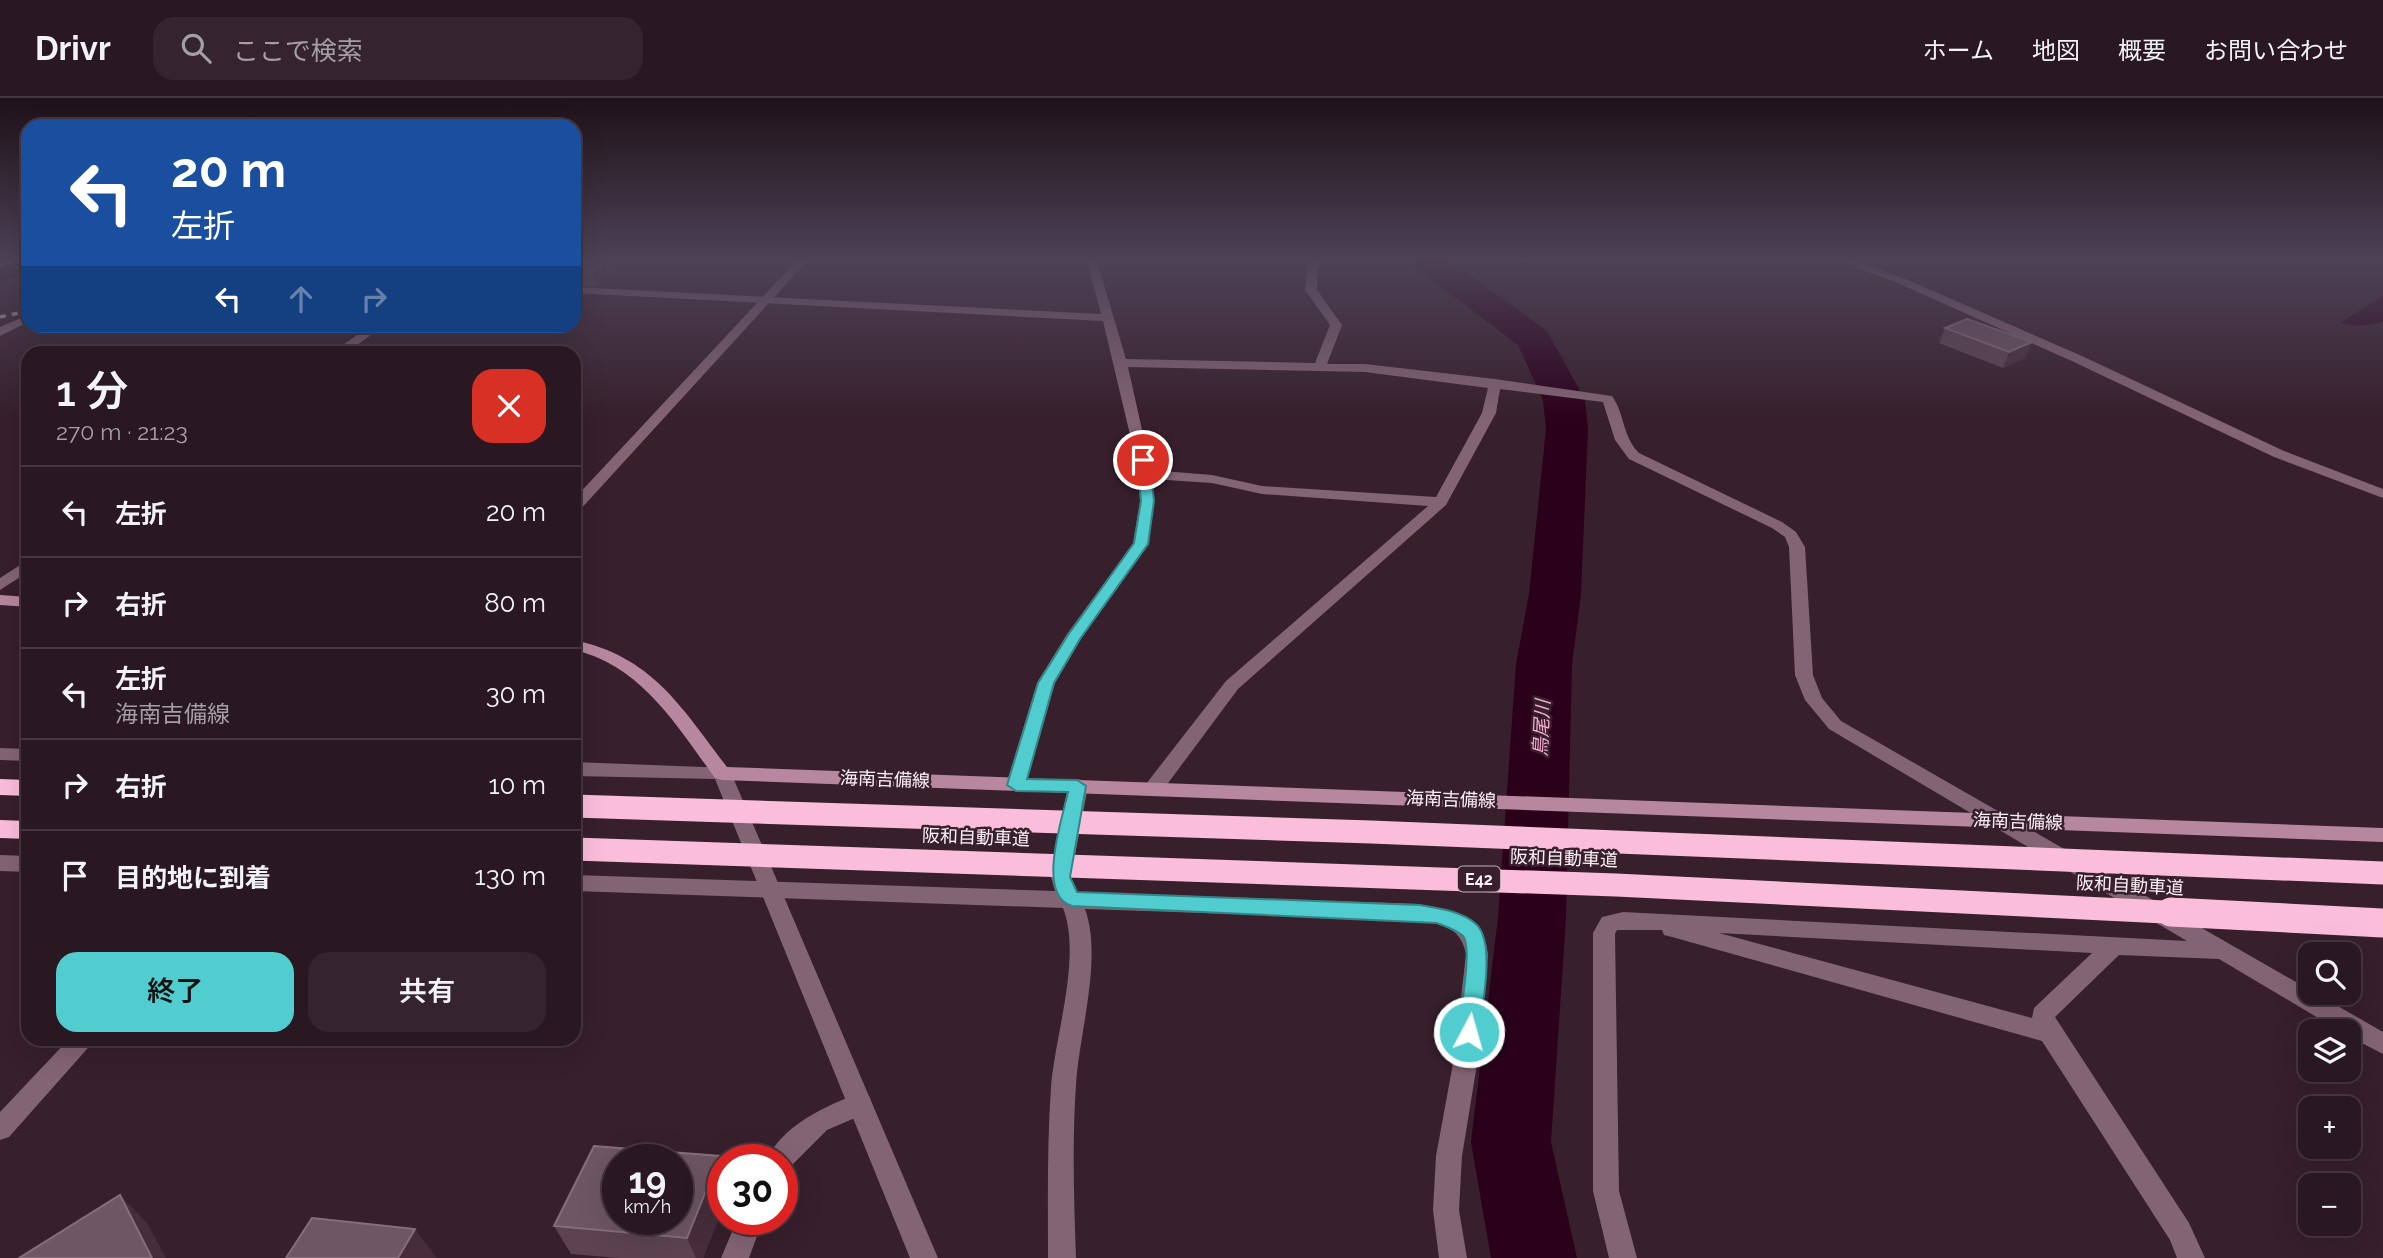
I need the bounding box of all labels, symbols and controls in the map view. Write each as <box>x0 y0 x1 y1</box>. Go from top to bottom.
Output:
search box <box>153 17 643 80</box>
text: Drivr <box>35 29 111 68</box>
icon: search <box>177 29 215 67</box>
text: ここで検索 <box>233 36 363 66</box>
text: ホーム <box>1923 36 1994 65</box>
text: 地図 <box>2032 36 2080 65</box>
text: 概要 <box>2118 36 2166 65</box>
text: お問い合わせ <box>2204 36 2348 65</box>
text: 20 m <box>171 141 286 198</box>
icon: left <box>56 147 147 238</box>
text: 左折 <box>171 207 235 244</box>
icon: left <box>209 280 247 318</box>
icon: ahead <box>282 280 320 318</box>
icon: right <box>355 280 393 318</box>
text: 1 分 <box>56 367 128 416</box>
button: close <box>472 369 546 443</box>
text: 270 m · 21:23 <box>56 418 188 445</box>
pin <box>1113 430 1173 490</box>
icon: arrive <box>1124 441 1162 479</box>
icon: left <box>56 493 94 531</box>
text: 20 m <box>486 497 546 527</box>
text: 左折 <box>115 499 167 529</box>
icon: right <box>56 584 94 622</box>
text: 80 m <box>484 588 546 618</box>
text: 右折 <box>115 590 167 620</box>
text: 左折 <box>115 664 167 694</box>
icon: left <box>56 675 94 713</box>
text: 30 m <box>486 679 546 709</box>
water label: 鳥尾川 <box>1529 697 1554 757</box>
text: 海南吉備線 <box>115 700 230 727</box>
icon: right <box>56 766 94 804</box>
street label: 海南吉備線 <box>840 767 930 791</box>
text: 10 m <box>488 770 546 800</box>
text: 右折 <box>115 772 167 802</box>
street label: 海南吉備線 <box>1406 787 1496 811</box>
street label: 海南吉備線 <box>1973 809 2063 833</box>
street label: 阪和自動車道 <box>922 825 1030 849</box>
street label: 阪和自動車道 <box>1510 846 1618 870</box>
icon: arrive <box>56 857 94 895</box>
text: 130 m <box>475 861 546 891</box>
text: 目的地に到着 <box>115 863 271 893</box>
road number: E42 <box>1458 866 1500 892</box>
street label: 阪和自動車道 <box>2076 872 2184 898</box>
map controls <box>2298 942 2361 1236</box>
button: search <box>2298 942 2361 1005</box>
button: 終了 <box>56 952 294 1032</box>
button: 共有 <box>308 952 546 1032</box>
position arrow <box>1432 995 1506 1069</box>
button: layers <box>2298 1019 2361 1082</box>
button: + <box>2298 1096 2361 1159</box>
speed limit sign: 30 <box>707 1144 798 1235</box>
text: 19 <box>629 1160 666 1201</box>
button: − <box>2298 1173 2361 1236</box>
text: km/h <box>624 1196 671 1217</box>

